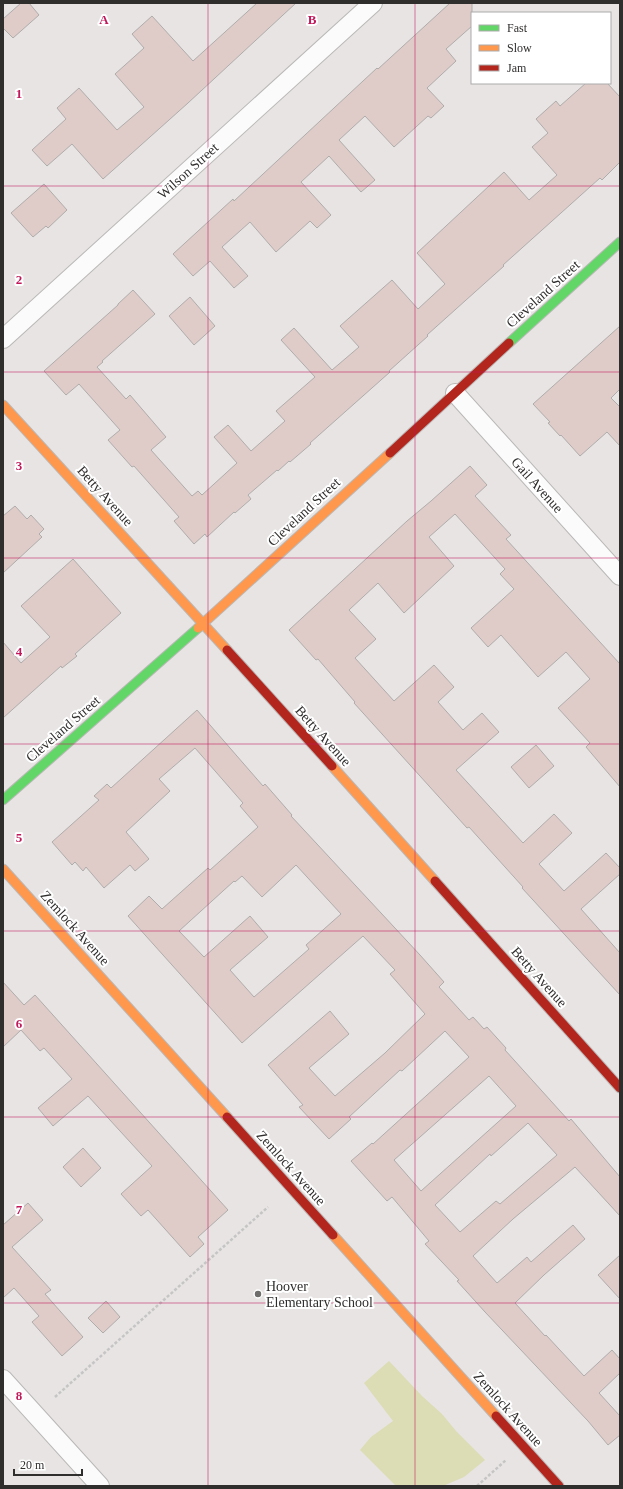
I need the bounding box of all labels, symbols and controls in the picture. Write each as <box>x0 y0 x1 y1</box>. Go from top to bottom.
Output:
text: A <box>99 12 109 27</box>
text: B <box>308 12 317 27</box>
legend <box>471 12 611 84</box>
text: Fast <box>507 21 528 35</box>
text: Slow <box>507 41 532 55</box>
text: Jam <box>507 61 527 75</box>
text: 1 <box>16 86 22 101</box>
street label: Wilson Street <box>155 140 221 202</box>
street label: Cleveland Street <box>503 257 583 331</box>
text: 2 <box>16 272 22 287</box>
street label: Gail Avenue <box>508 454 566 516</box>
text: 3 <box>16 458 23 473</box>
street label: Betty Avenue <box>74 463 136 529</box>
street label: Cleveland Street <box>265 475 343 549</box>
text: 4 <box>16 644 23 659</box>
street label: Cleveland Street <box>23 693 103 765</box>
street label: Betty Avenue <box>292 703 354 769</box>
text: 5 <box>16 830 23 845</box>
street label: Zemlock Avenue <box>38 888 112 968</box>
street label: Betty Avenue <box>508 944 570 1010</box>
text: 6 <box>16 1016 23 1031</box>
street label: Zemlock Avenue <box>254 1128 328 1208</box>
text: 7 <box>16 1202 23 1217</box>
place label: Hoover Elementary School <box>266 1279 373 1310</box>
marker: Hoover Elementary School <box>253 1289 263 1299</box>
street label: Zemlock Avenue <box>471 1369 545 1449</box>
text: 8 <box>16 1388 23 1403</box>
scale bar <box>14 1451 82 1477</box>
text: 20 m <box>20 1458 45 1472</box>

